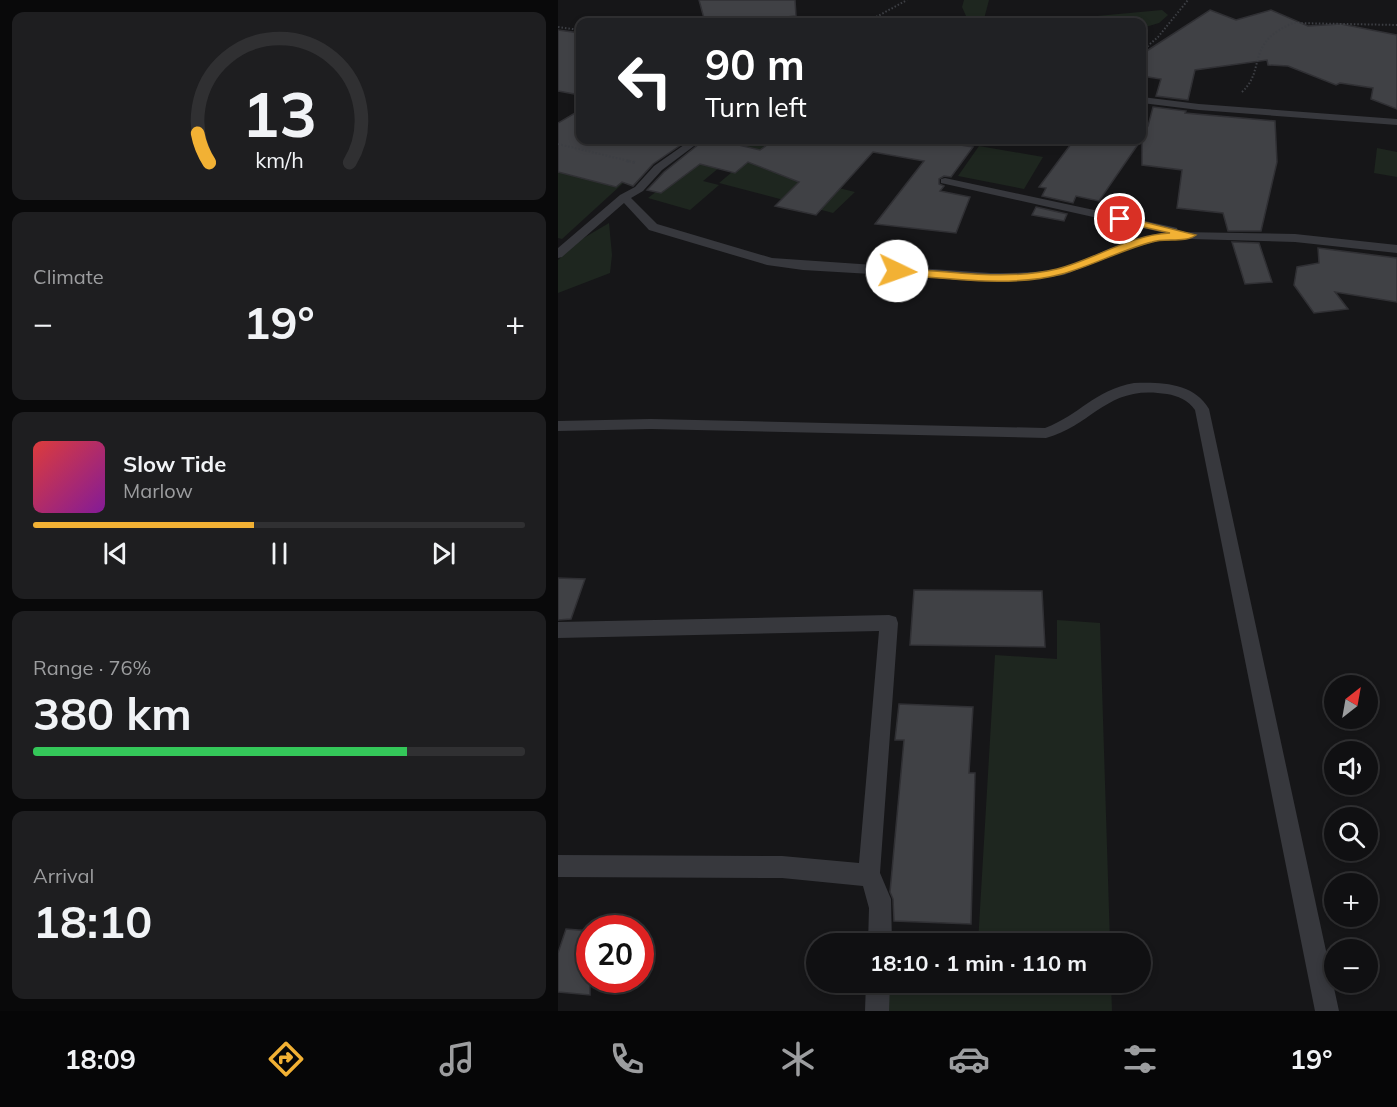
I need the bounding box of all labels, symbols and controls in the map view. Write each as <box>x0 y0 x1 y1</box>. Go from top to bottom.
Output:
text: 90 m <box>705 38 805 91</box>
icon: left <box>606 42 684 120</box>
text: 13 <box>242 74 316 153</box>
text: Turn left <box>705 90 807 124</box>
text: km/h <box>255 146 303 173</box>
pin <box>1094 193 1145 244</box>
icon: arrive <box>1103 202 1136 235</box>
position arrow <box>865 239 929 303</box>
text: Climate <box>33 264 104 289</box>
text: 19° <box>243 294 315 350</box>
text: − <box>33 302 53 343</box>
text: + <box>505 302 525 343</box>
text: Slow Tide <box>123 450 226 478</box>
text: Marlow <box>123 478 193 503</box>
icon: previous <box>99 537 132 570</box>
icon: pause <box>263 537 296 570</box>
icon: next <box>427 537 460 570</box>
text: Range · 76% <box>33 655 151 680</box>
north arrow <box>1324 675 1378 729</box>
map controls <box>1324 675 1378 993</box>
text: 380 km <box>33 685 192 741</box>
button: sound <box>1324 741 1378 795</box>
button: search <box>1324 807 1378 861</box>
text: Arrival <box>33 863 94 888</box>
button: + <box>1324 873 1378 927</box>
text: 18:10 <box>33 893 152 949</box>
speed limit sign: 20 <box>576 915 654 993</box>
button: − <box>1324 939 1378 993</box>
text: 18:10 · 1 min · 110 m <box>870 949 1087 977</box>
icon: directions <box>265 1038 307 1080</box>
icon: music <box>436 1038 478 1080</box>
icon: phone <box>606 1038 648 1080</box>
icon: climate <box>777 1038 819 1080</box>
icon: car <box>948 1038 990 1080</box>
icon: filters <box>1119 1038 1161 1080</box>
text: 18:09 <box>64 1042 136 1076</box>
text: 19° <box>1290 1042 1332 1076</box>

